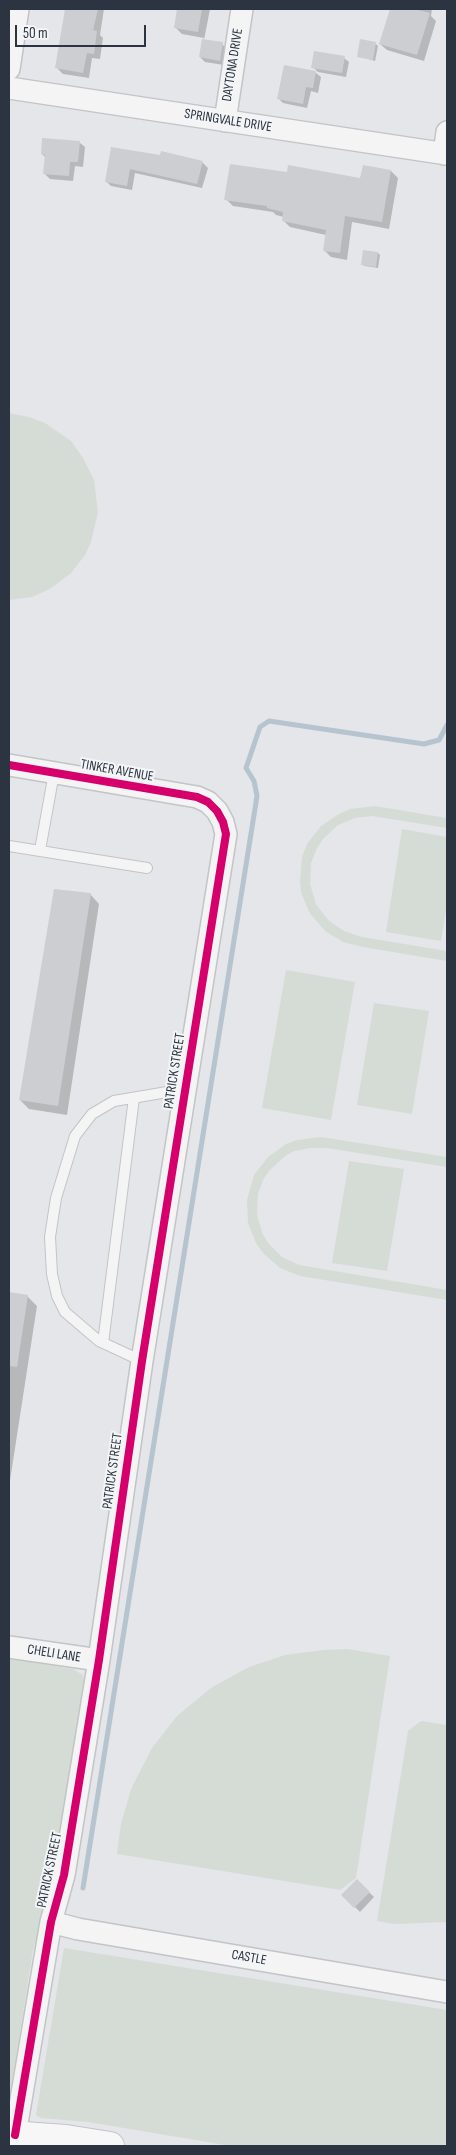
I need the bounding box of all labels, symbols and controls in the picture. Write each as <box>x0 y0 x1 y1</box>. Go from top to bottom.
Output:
scale bar <box>18 15 149 47</box>
text: 50 m <box>23 24 48 43</box>
street label: DAYTONA DRIVE <box>219 27 247 103</box>
street label: SPRINGVALE DRIVE <box>183 106 273 136</box>
street label: TINKER AVENUE <box>79 756 155 786</box>
street label: PATRICK STREET <box>161 1032 189 1110</box>
street label: PATRICK STREET <box>99 1432 127 1510</box>
street label: CHELI LANE <box>26 1641 82 1667</box>
street label: PATRICK STREET <box>34 1831 66 1909</box>
street label: CASTLE <box>230 1947 268 1969</box>

